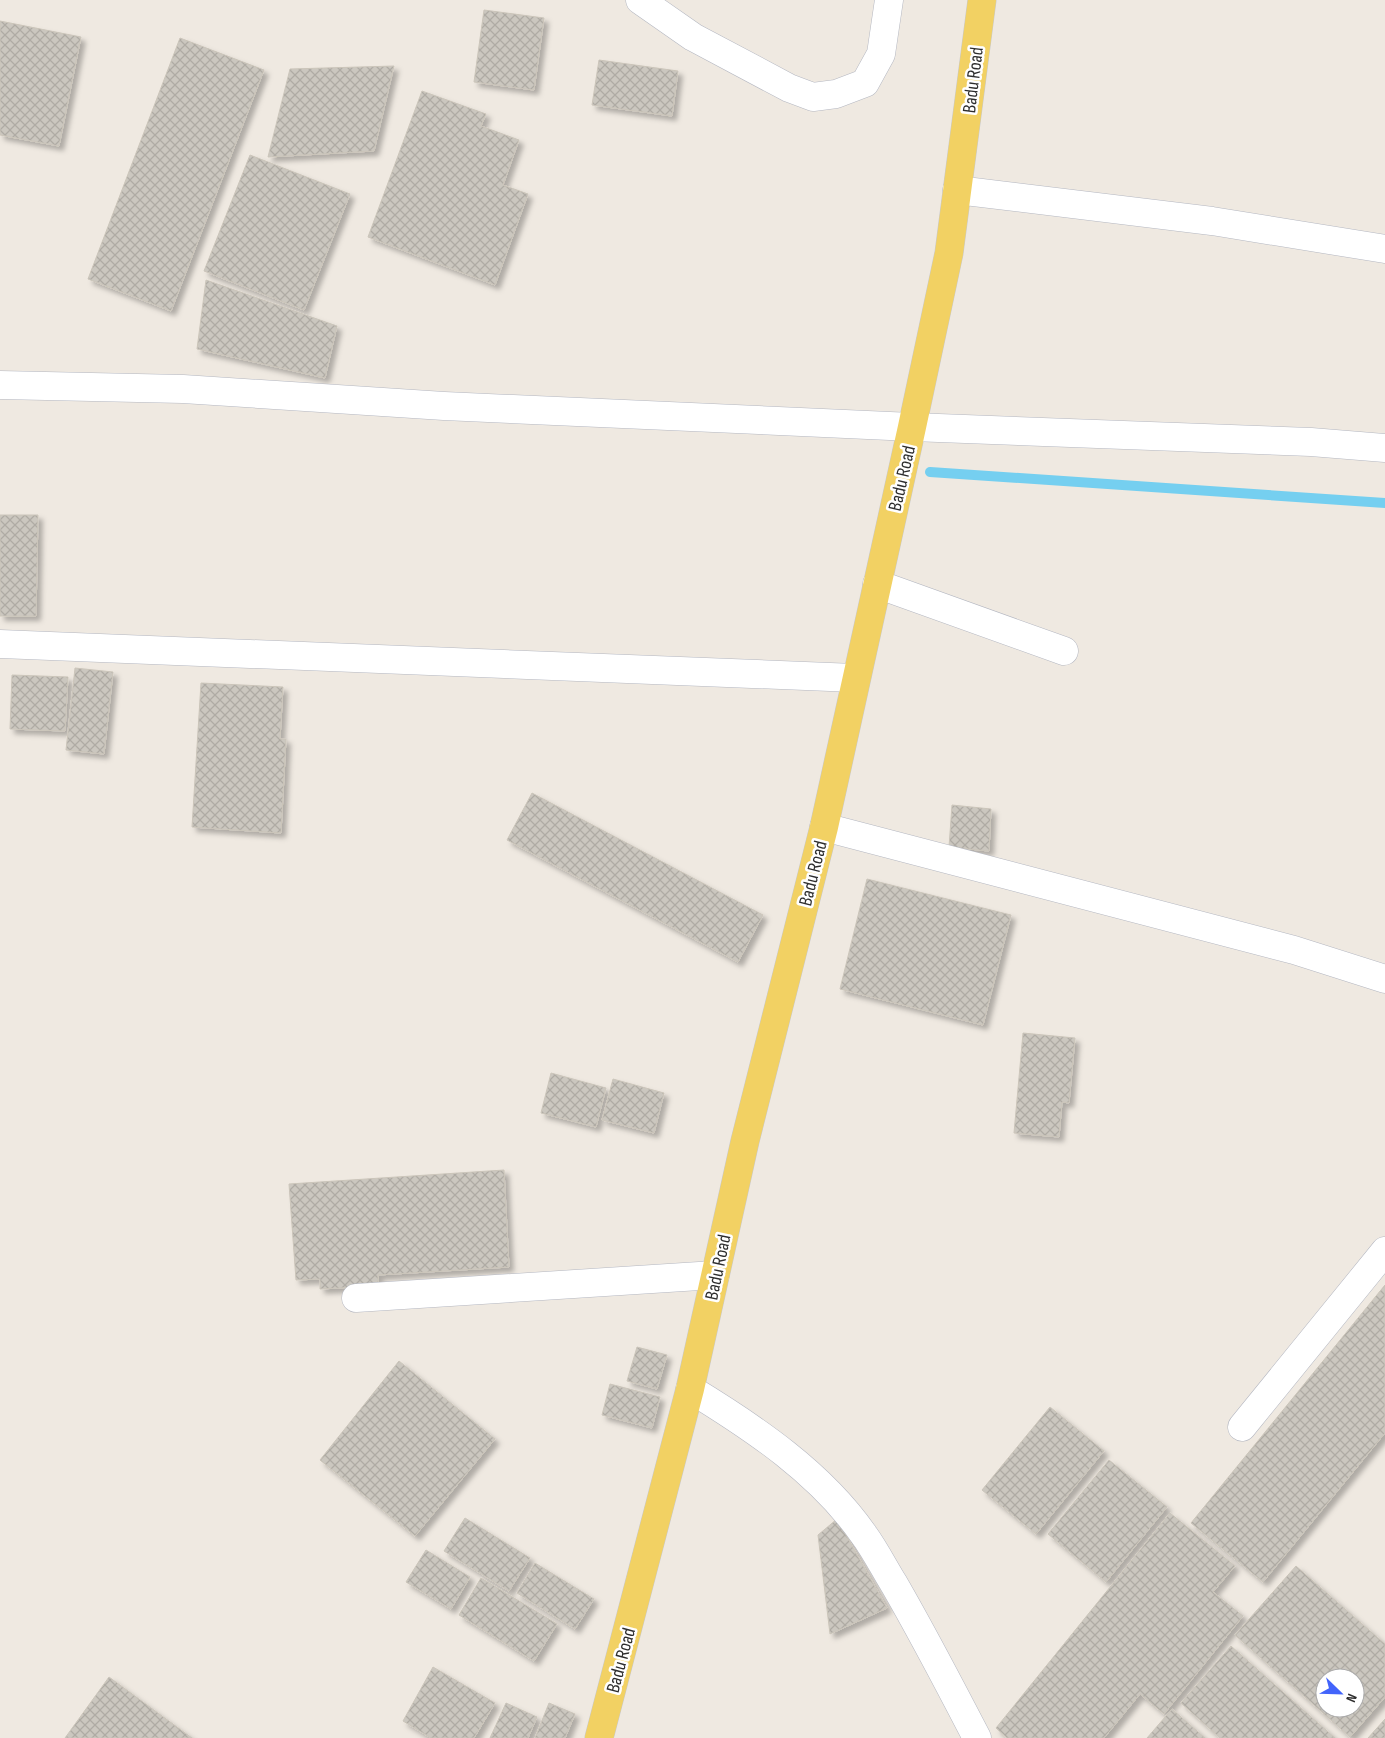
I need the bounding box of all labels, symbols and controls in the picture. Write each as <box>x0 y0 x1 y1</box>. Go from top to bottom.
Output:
street label: Badu Road <box>958 46 989 115</box>
street label: Badu Road <box>884 443 921 513</box>
street label: Badu Road <box>794 838 833 908</box>
street label: Badu Road <box>700 1232 737 1302</box>
street label: Badu Road <box>602 1625 641 1695</box>
north arrow <box>1315 1668 1365 1718</box>
text: N <box>1342 1691 1361 1705</box>

